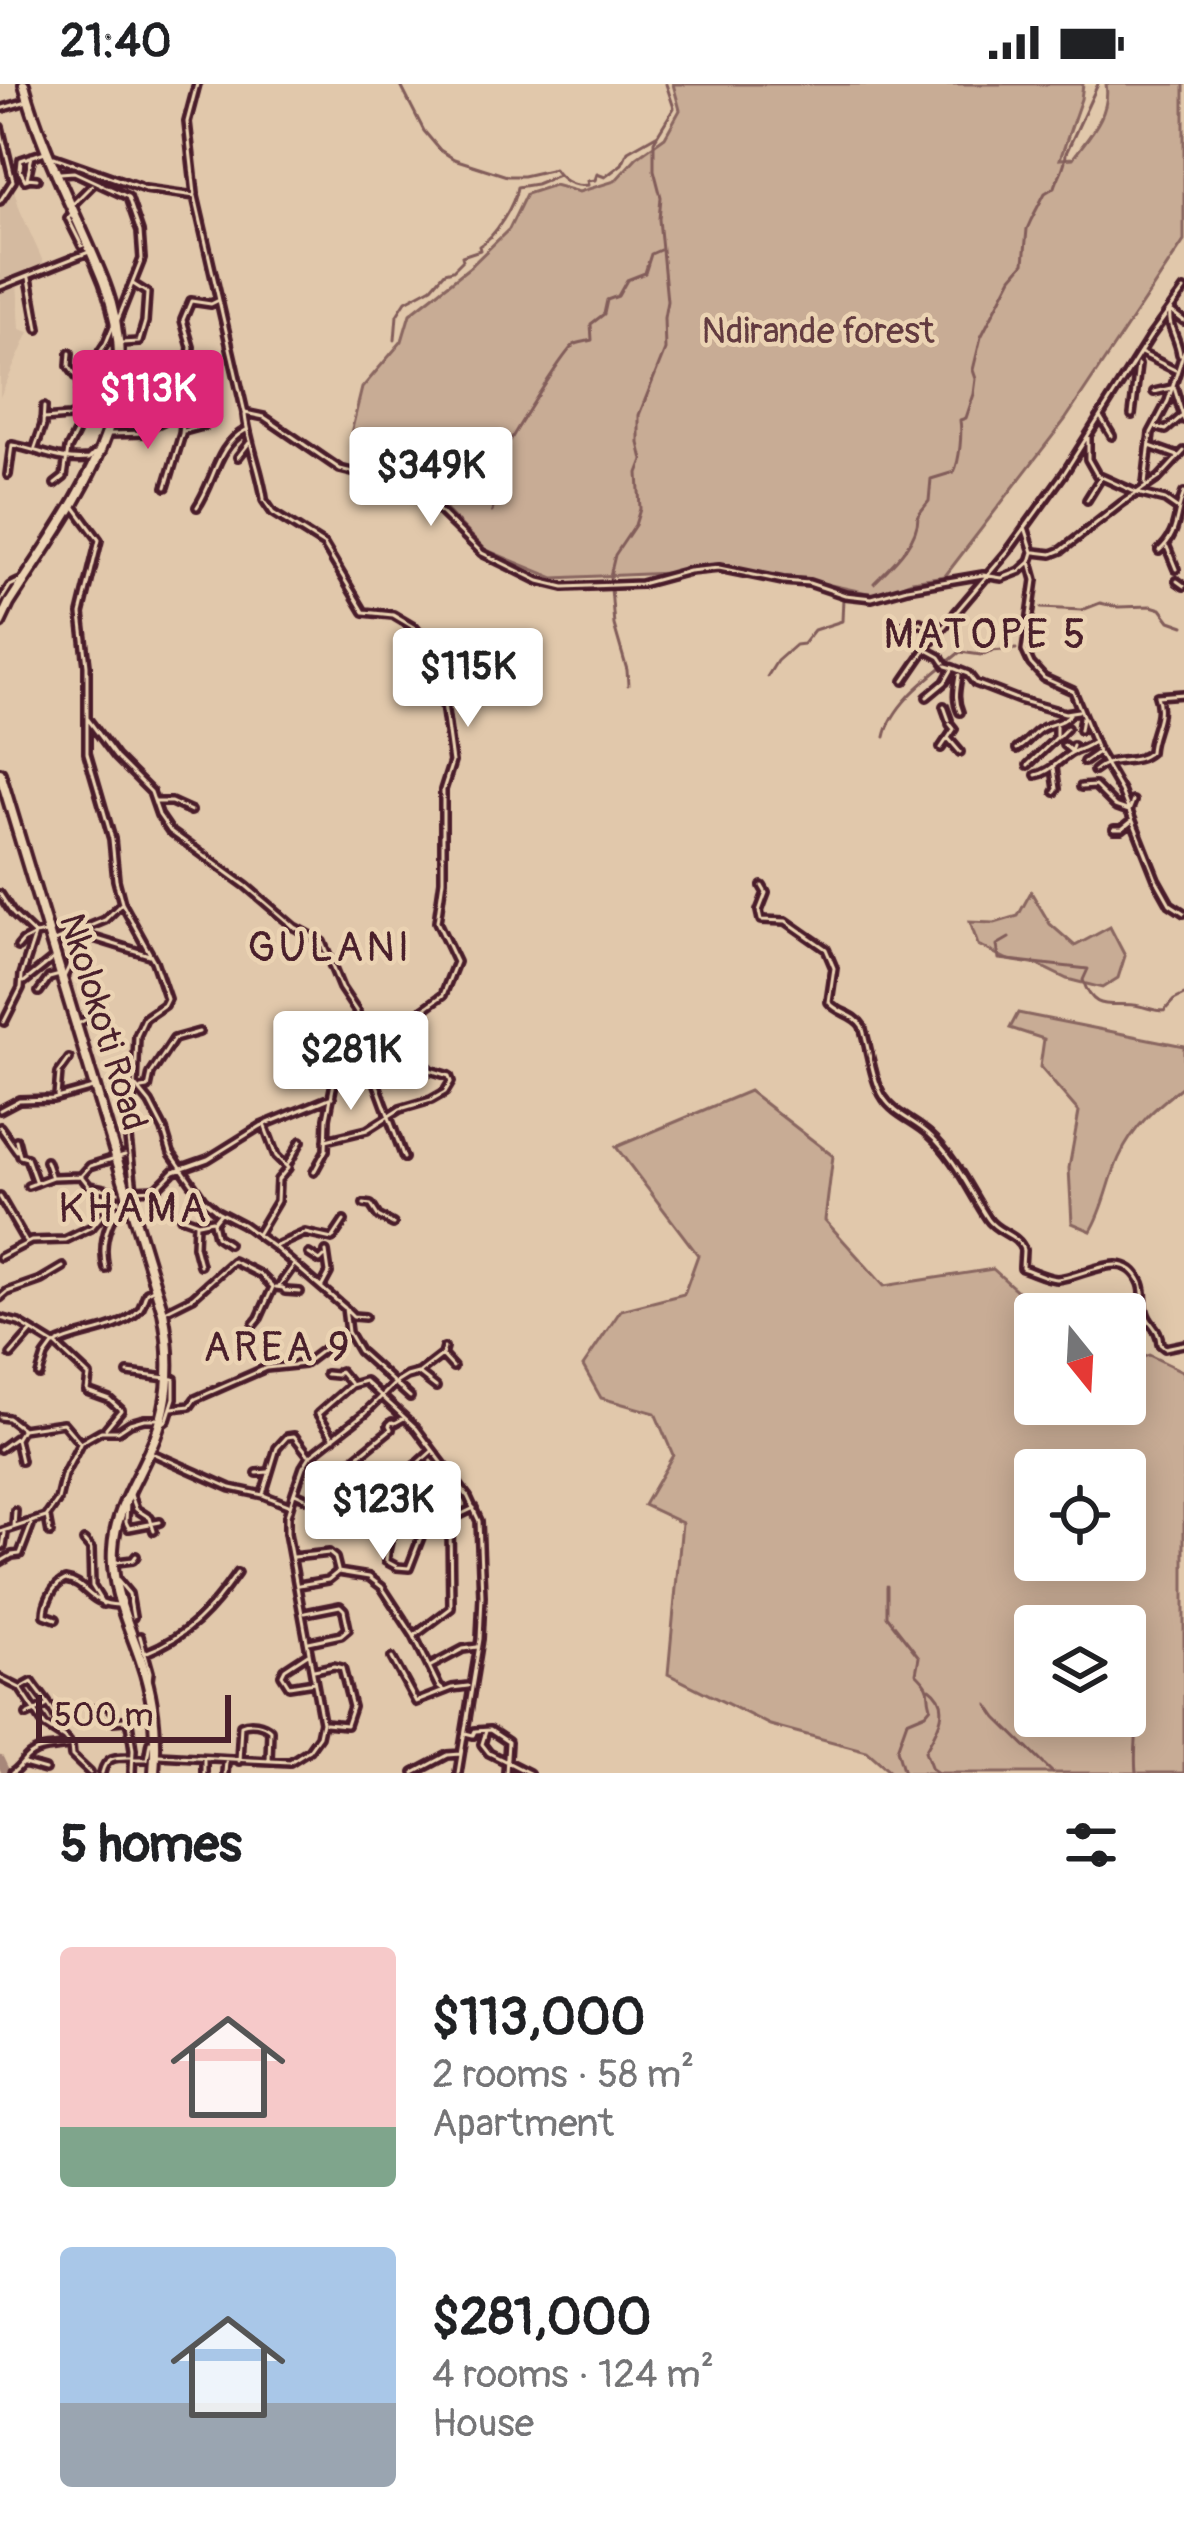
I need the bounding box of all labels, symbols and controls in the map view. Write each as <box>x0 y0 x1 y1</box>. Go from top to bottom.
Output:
text: 21:40 <box>60 14 172 70</box>
park label: Ndirande forest <box>701 309 935 354</box>
pin: $113K <box>64 350 232 452</box>
text: $113K <box>100 364 196 413</box>
pin: $349K <box>347 427 515 529</box>
text: $349K <box>376 441 486 490</box>
district label: MATOPE 5 <box>883 609 1089 661</box>
pin: $115K <box>384 628 552 730</box>
text: $115K <box>420 642 516 691</box>
street label: Nkolokoti Road <box>49 908 157 1136</box>
district label: GULANI <box>248 922 412 974</box>
pin: $281K <box>267 1011 435 1113</box>
text: $281K <box>300 1025 402 1074</box>
district label: KHAMA <box>58 1183 210 1235</box>
north arrow <box>1014 1293 1146 1425</box>
map controls <box>1014 1293 1146 1737</box>
district label: AREA 9 <box>203 1322 353 1374</box>
button: locate <box>1014 1449 1146 1581</box>
pin: $123K <box>299 1461 467 1563</box>
text: $123K <box>332 1475 434 1524</box>
button: layers <box>1014 1605 1146 1737</box>
scale bar <box>36 1689 231 1742</box>
text: 500 m <box>54 1695 153 1736</box>
icon: filters <box>1058 1812 1124 1878</box>
text: 5 homes <box>60 1813 242 1877</box>
text: $113,000 <box>432 1986 645 2050</box>
icon: home <box>156 1995 300 2139</box>
text: 2 rooms · 58 m² <box>432 2050 694 2099</box>
text: Apartment <box>432 2099 614 2148</box>
text: $281,000 <box>432 2286 651 2350</box>
icon: home <box>156 2295 300 2439</box>
text: 4 rooms · 124 m² <box>432 2350 714 2399</box>
text: House <box>432 2399 534 2448</box>

